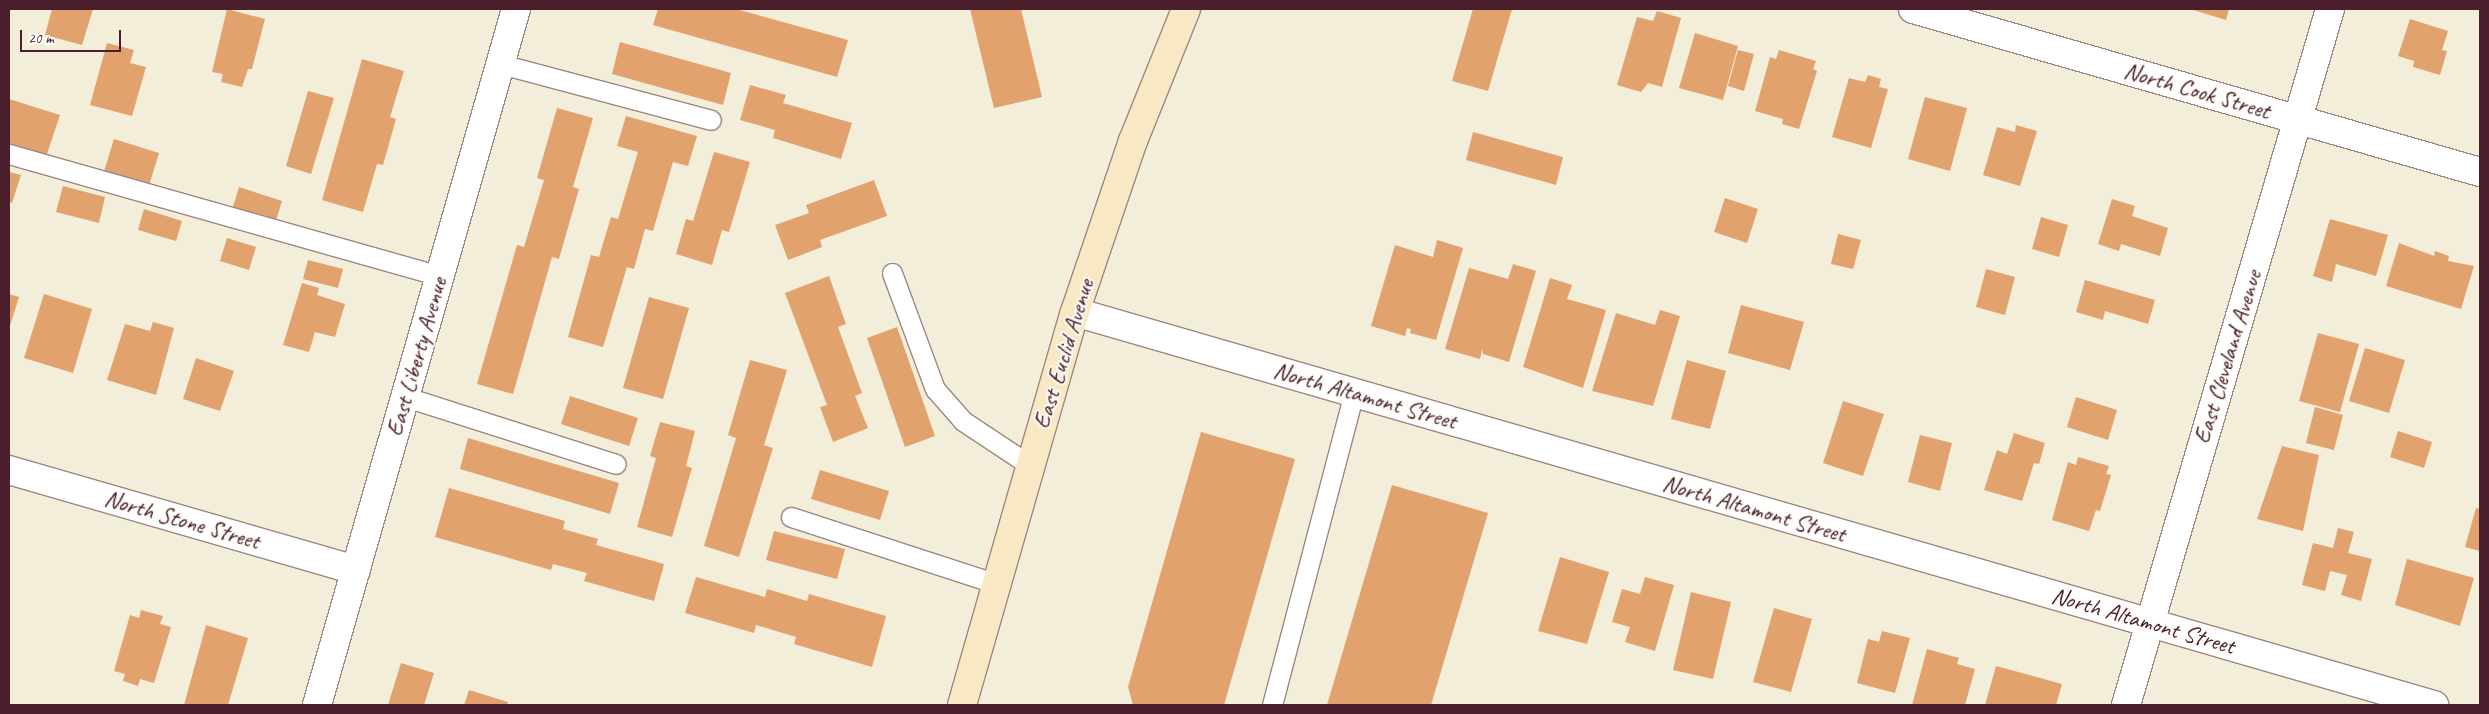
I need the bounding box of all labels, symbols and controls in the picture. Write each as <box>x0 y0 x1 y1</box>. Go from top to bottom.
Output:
scale bar <box>22 20 124 52</box>
text: 20 m <box>28 29 54 48</box>
street label: North Cook Street <box>2120 56 2274 126</box>
street label: East Cleveland Avenue <box>2188 267 2268 447</box>
street label: East Liberty Avenue <box>381 274 453 440</box>
street label: East Euclid Avenue <box>1028 276 1100 432</box>
street label: North Altamont Street <box>1270 356 1460 436</box>
street label: North Altamont Street <box>1659 469 1849 549</box>
street label: North Stone Street <box>100 484 264 556</box>
street label: North Altamont Street <box>2048 581 2238 661</box>

